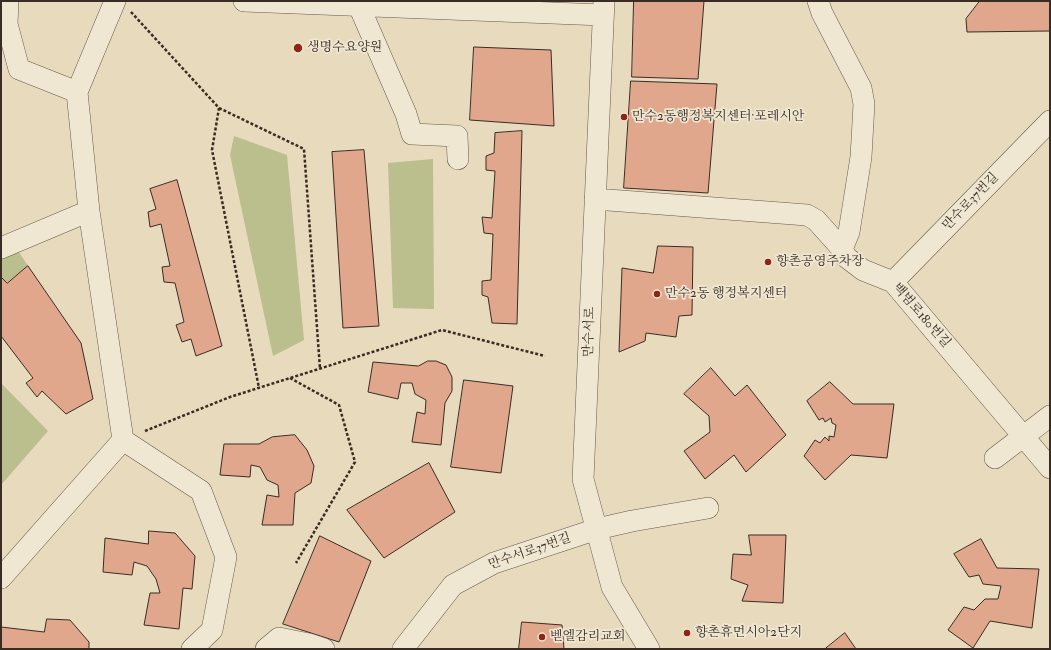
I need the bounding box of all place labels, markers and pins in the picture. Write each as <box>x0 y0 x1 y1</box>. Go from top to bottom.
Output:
place label: 생명수요양원 <box>307 40 382 56</box>
marker: 생명수요양원 <box>292 42 304 54</box>
place label: 만수2동행정복지센터·포레시안 <box>632 109 804 125</box>
marker: 만수2동행정복지센터·포레시안 <box>619 112 629 122</box>
place label: 향촌공영주차장 <box>776 254 864 270</box>
marker: 향촌공영주차장 <box>763 257 773 267</box>
place label: 만수2동 행정복지센터 <box>665 286 787 302</box>
marker: 만수2동 행정복지센터 <box>652 289 662 299</box>
place label: 향촌휴먼시아2단지 <box>695 625 802 641</box>
marker: 향촌휴먼시아2단지 <box>682 628 692 638</box>
place label: 벧엘감리교회 <box>550 629 625 645</box>
marker: 벧엘감리교회 <box>537 632 547 642</box>

